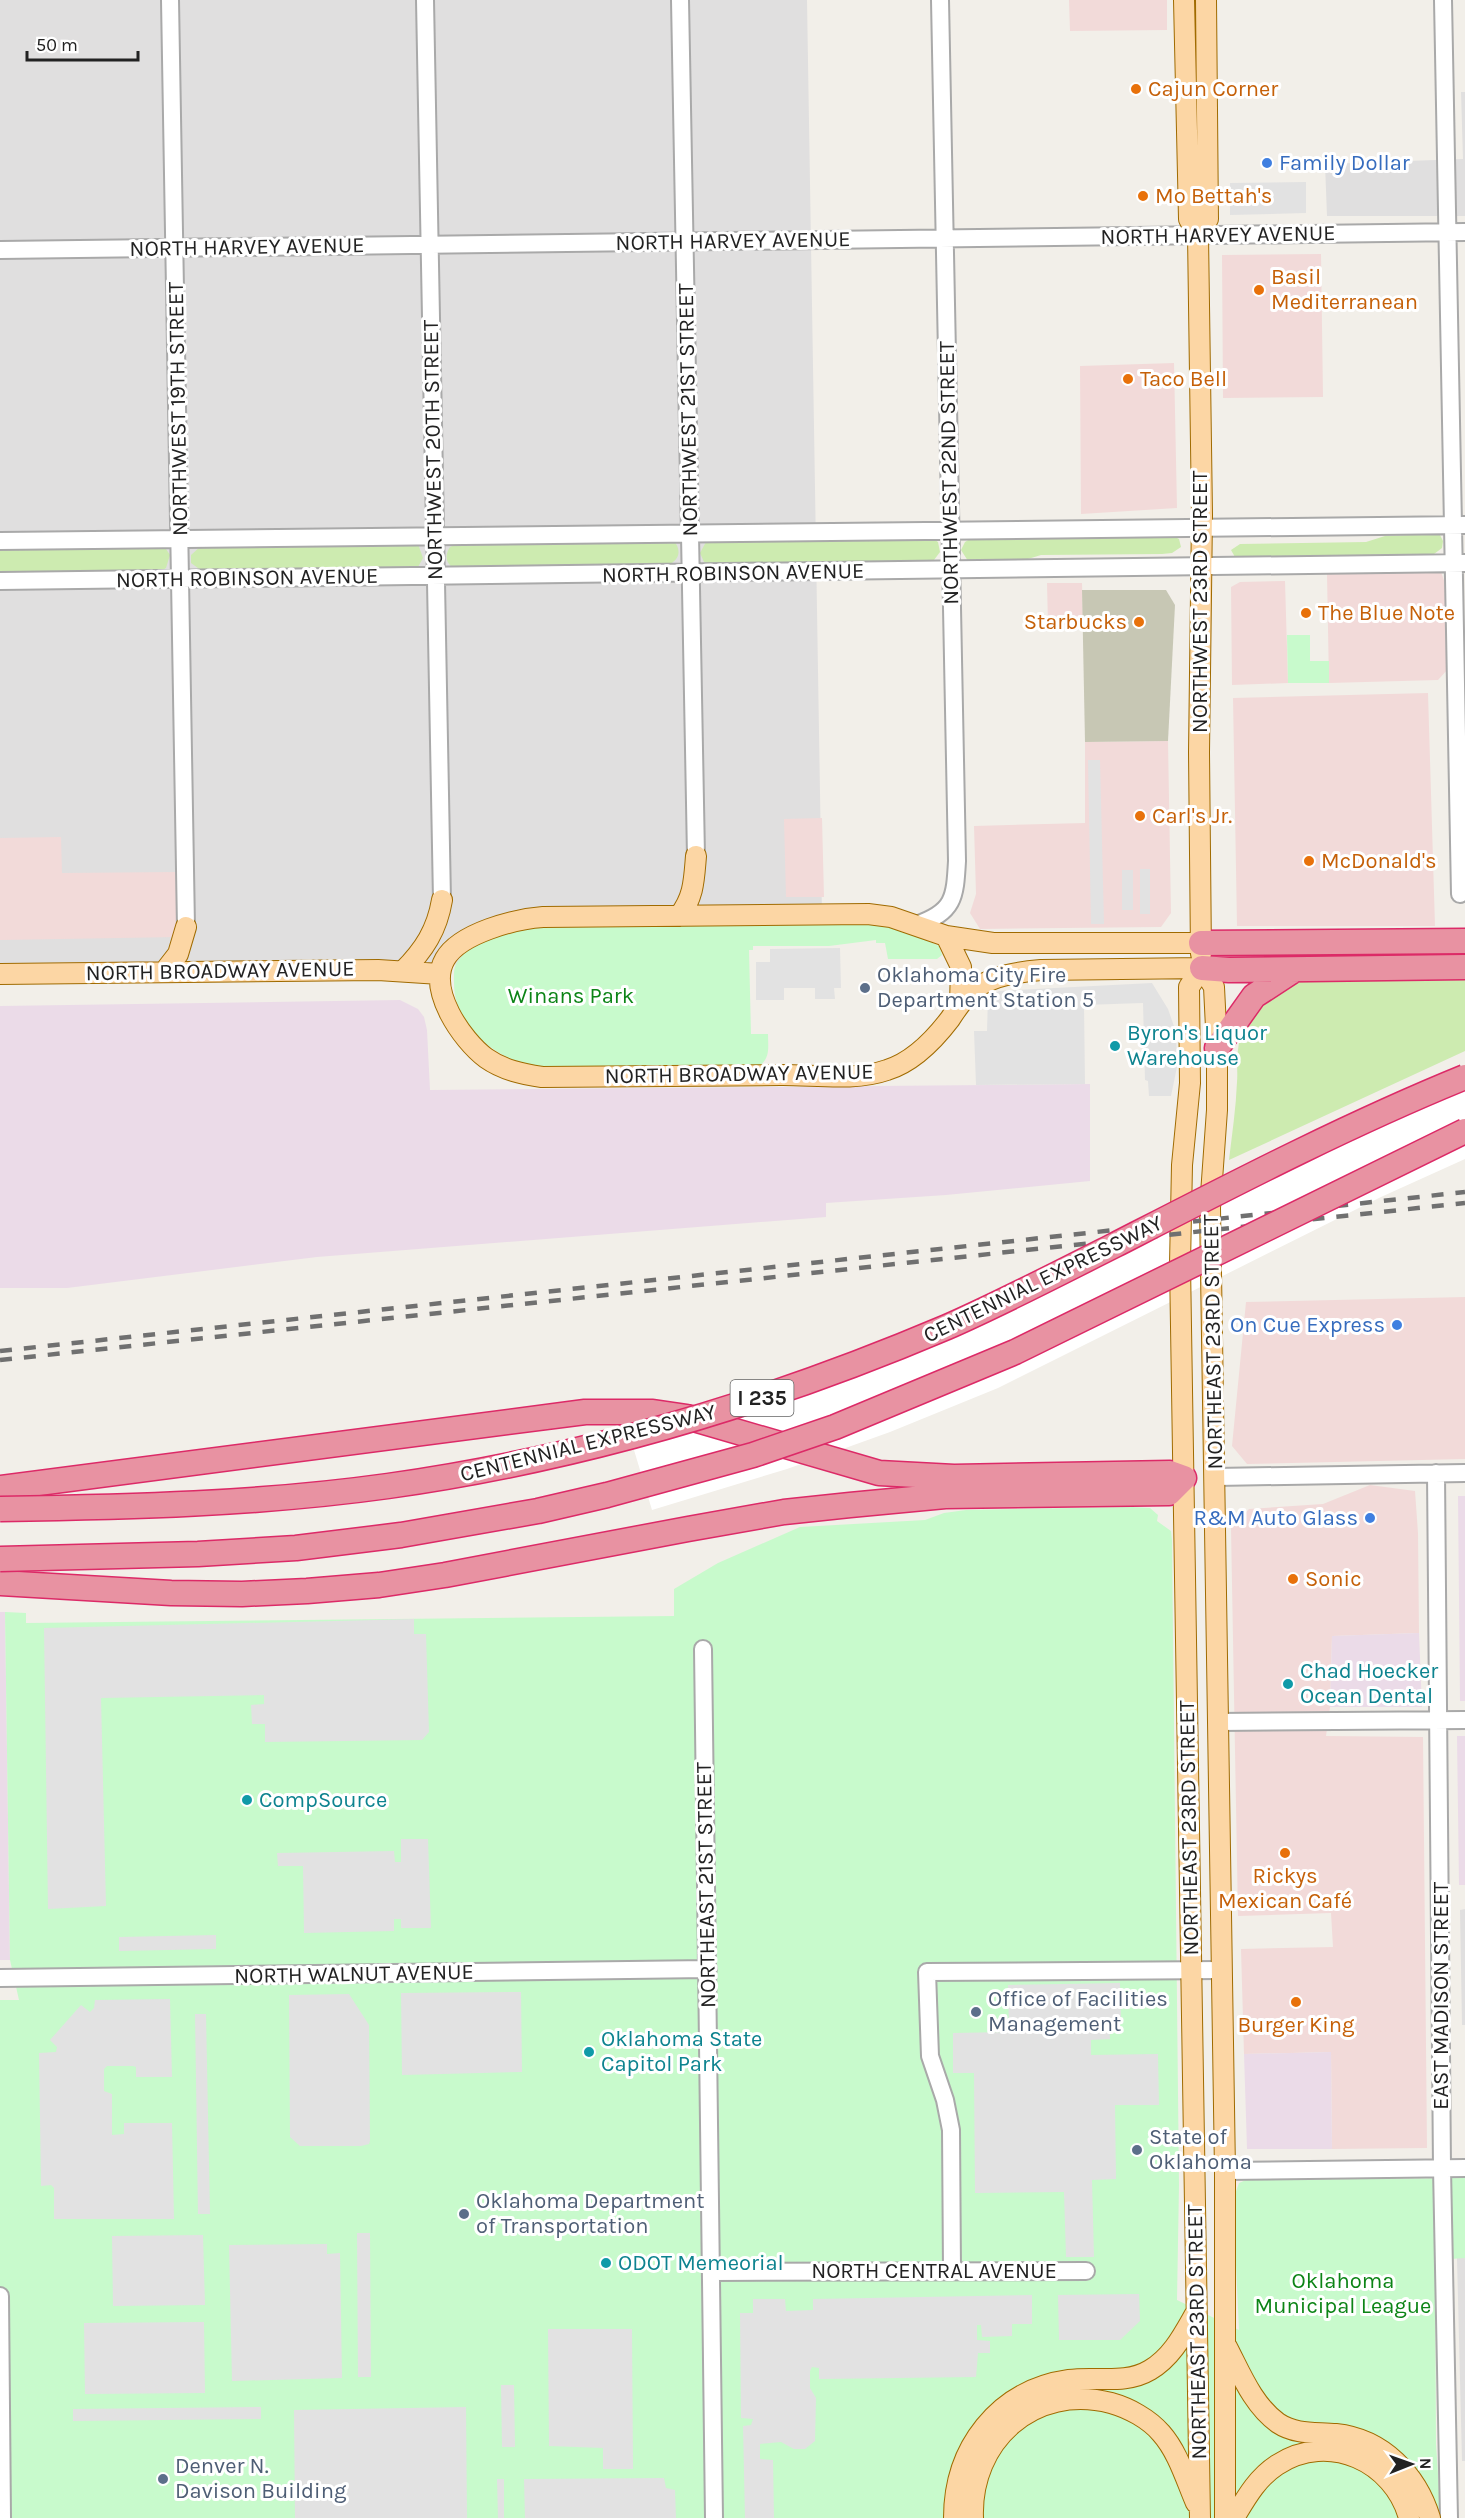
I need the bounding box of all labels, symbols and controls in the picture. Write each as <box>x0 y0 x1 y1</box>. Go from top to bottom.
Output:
scale bar <box>27 24 138 62</box>
text: 50 m <box>36 34 78 56</box>
place label: Cajun Corner <box>1148 76 1278 102</box>
marker: Cajun Corner <box>1129 82 1143 96</box>
place label: Family Dollar <box>1279 150 1410 176</box>
marker: Family Dollar <box>1260 156 1274 170</box>
place label: Mo Bettah's <box>1155 183 1272 209</box>
marker: Mo Bettah's <box>1136 189 1150 203</box>
street label: NORTH HARVEY AVENUE <box>1100 220 1336 250</box>
street label: NORTH HARVEY AVENUE <box>615 226 851 256</box>
street label: NORTH HARVEY AVENUE <box>129 232 365 262</box>
place label: Basil Mediterranean <box>1271 264 1418 315</box>
street label: NORTHWEST 19TH STREET <box>163 282 193 536</box>
street label: NORTHWEST 21ST STREET <box>673 283 703 537</box>
marker: Basil Mediterranean <box>1252 283 1266 297</box>
street label: NORTHWEST 20TH STREET <box>418 320 448 580</box>
street label: NORTHWEST 22ND STREET <box>934 341 964 605</box>
place label: Taco Bell <box>1140 366 1227 392</box>
marker: Taco Bell <box>1121 372 1135 386</box>
street label: NORTHWEST 23RD STREET <box>1187 471 1213 733</box>
street label: NORTH ROBINSON AVENUE <box>602 558 864 588</box>
street label: NORTH ROBINSON AVENUE <box>116 563 378 593</box>
place label: The Blue Note <box>1318 600 1455 626</box>
marker: The Blue Note <box>1299 606 1313 620</box>
place label: Starbucks <box>1024 609 1127 635</box>
marker: Starbucks <box>1132 615 1146 629</box>
place label: Carl's Jr. <box>1152 803 1232 829</box>
marker: Carl's Jr. <box>1133 809 1147 823</box>
place label: McDonald's <box>1321 848 1437 874</box>
marker: McDonald's <box>1302 854 1316 868</box>
street label: NORTH BROADWAY AVENUE <box>85 956 355 986</box>
place label: Oklahoma City Fire Department Station 5 <box>877 962 1094 1013</box>
marker: Oklahoma City Fire Department Station 5 <box>858 981 872 995</box>
park label: Winans Park <box>508 983 634 1009</box>
place label: Byron's Liquor Warehouse <box>1127 1020 1267 1071</box>
marker: Byron's Liquor Warehouse <box>1108 1039 1122 1053</box>
street label: NORTH BROADWAY AVENUE <box>604 1059 874 1089</box>
street label: CENTENNIAL EXPRESSWAY <box>919 1210 1167 1348</box>
street label: NORTHEAST 23RD STREET <box>1198 1214 1228 1470</box>
place label: On Cue Express <box>1230 1312 1385 1338</box>
marker: On Cue Express <box>1390 1318 1404 1332</box>
road number: I 235 <box>730 1380 794 1416</box>
street label: CENTENNIAL EXPRESSWAY <box>457 1399 719 1487</box>
place label: R&M Auto Glass <box>1194 1505 1358 1531</box>
marker: R&M Auto Glass <box>1363 1511 1377 1525</box>
place label: Sonic <box>1305 1566 1362 1592</box>
marker: Sonic <box>1286 1572 1300 1586</box>
place label: Chad Hoecker Ocean Dental <box>1300 1658 1438 1709</box>
marker: Chad Hoecker Ocean Dental <box>1281 1677 1295 1691</box>
street label: NORTHEAST 23RD STREET <box>1174 1700 1204 1956</box>
street label: NORTHEAST 21ST STREET <box>691 1762 721 2008</box>
place label: CompSource <box>259 1787 387 1813</box>
marker: CompSource <box>240 1793 254 1807</box>
marker: Rickys Mexican Café <box>1278 1846 1292 1860</box>
place label: Rickys Mexican Café <box>1218 1863 1352 1914</box>
street label: EAST MADISON STREET <box>1428 1882 1454 2110</box>
street label: NORTH WALNUT AVENUE <box>234 1959 474 1989</box>
place label: Office of Facilities Management <box>988 1986 1168 2037</box>
marker: Burger King <box>1289 1995 1303 2009</box>
marker: Office of Facilities Management <box>969 2005 983 2019</box>
place label: Burger King <box>1237 2012 1355 2038</box>
place label: Oklahoma State Capitol Park <box>601 2026 762 2077</box>
marker: Oklahoma State Capitol Park <box>582 2045 596 2059</box>
place label: State of Oklahoma <box>1149 2124 1252 2175</box>
marker: State of Oklahoma <box>1130 2143 1144 2157</box>
place label: Oklahoma Department of Transportation <box>476 2188 705 2239</box>
street label: NORTHEAST 23RD STREET <box>1182 2204 1212 2460</box>
marker: Oklahoma Department of Transportation <box>457 2207 471 2221</box>
place label: ODOT Memeorial <box>618 2250 784 2276</box>
marker: ODOT Memeorial <box>599 2256 613 2270</box>
street label: NORTH CENTRAL AVENUE <box>811 2258 1057 2284</box>
park label: Oklahoma Municipal League <box>1255 2268 1431 2319</box>
north arrow <box>1381 2434 1441 2494</box>
place label: Denver N. Davison Building <box>175 2453 347 2504</box>
text: N <box>1416 2458 1435 2470</box>
marker: Denver N. Davison Building <box>156 2472 170 2486</box>

